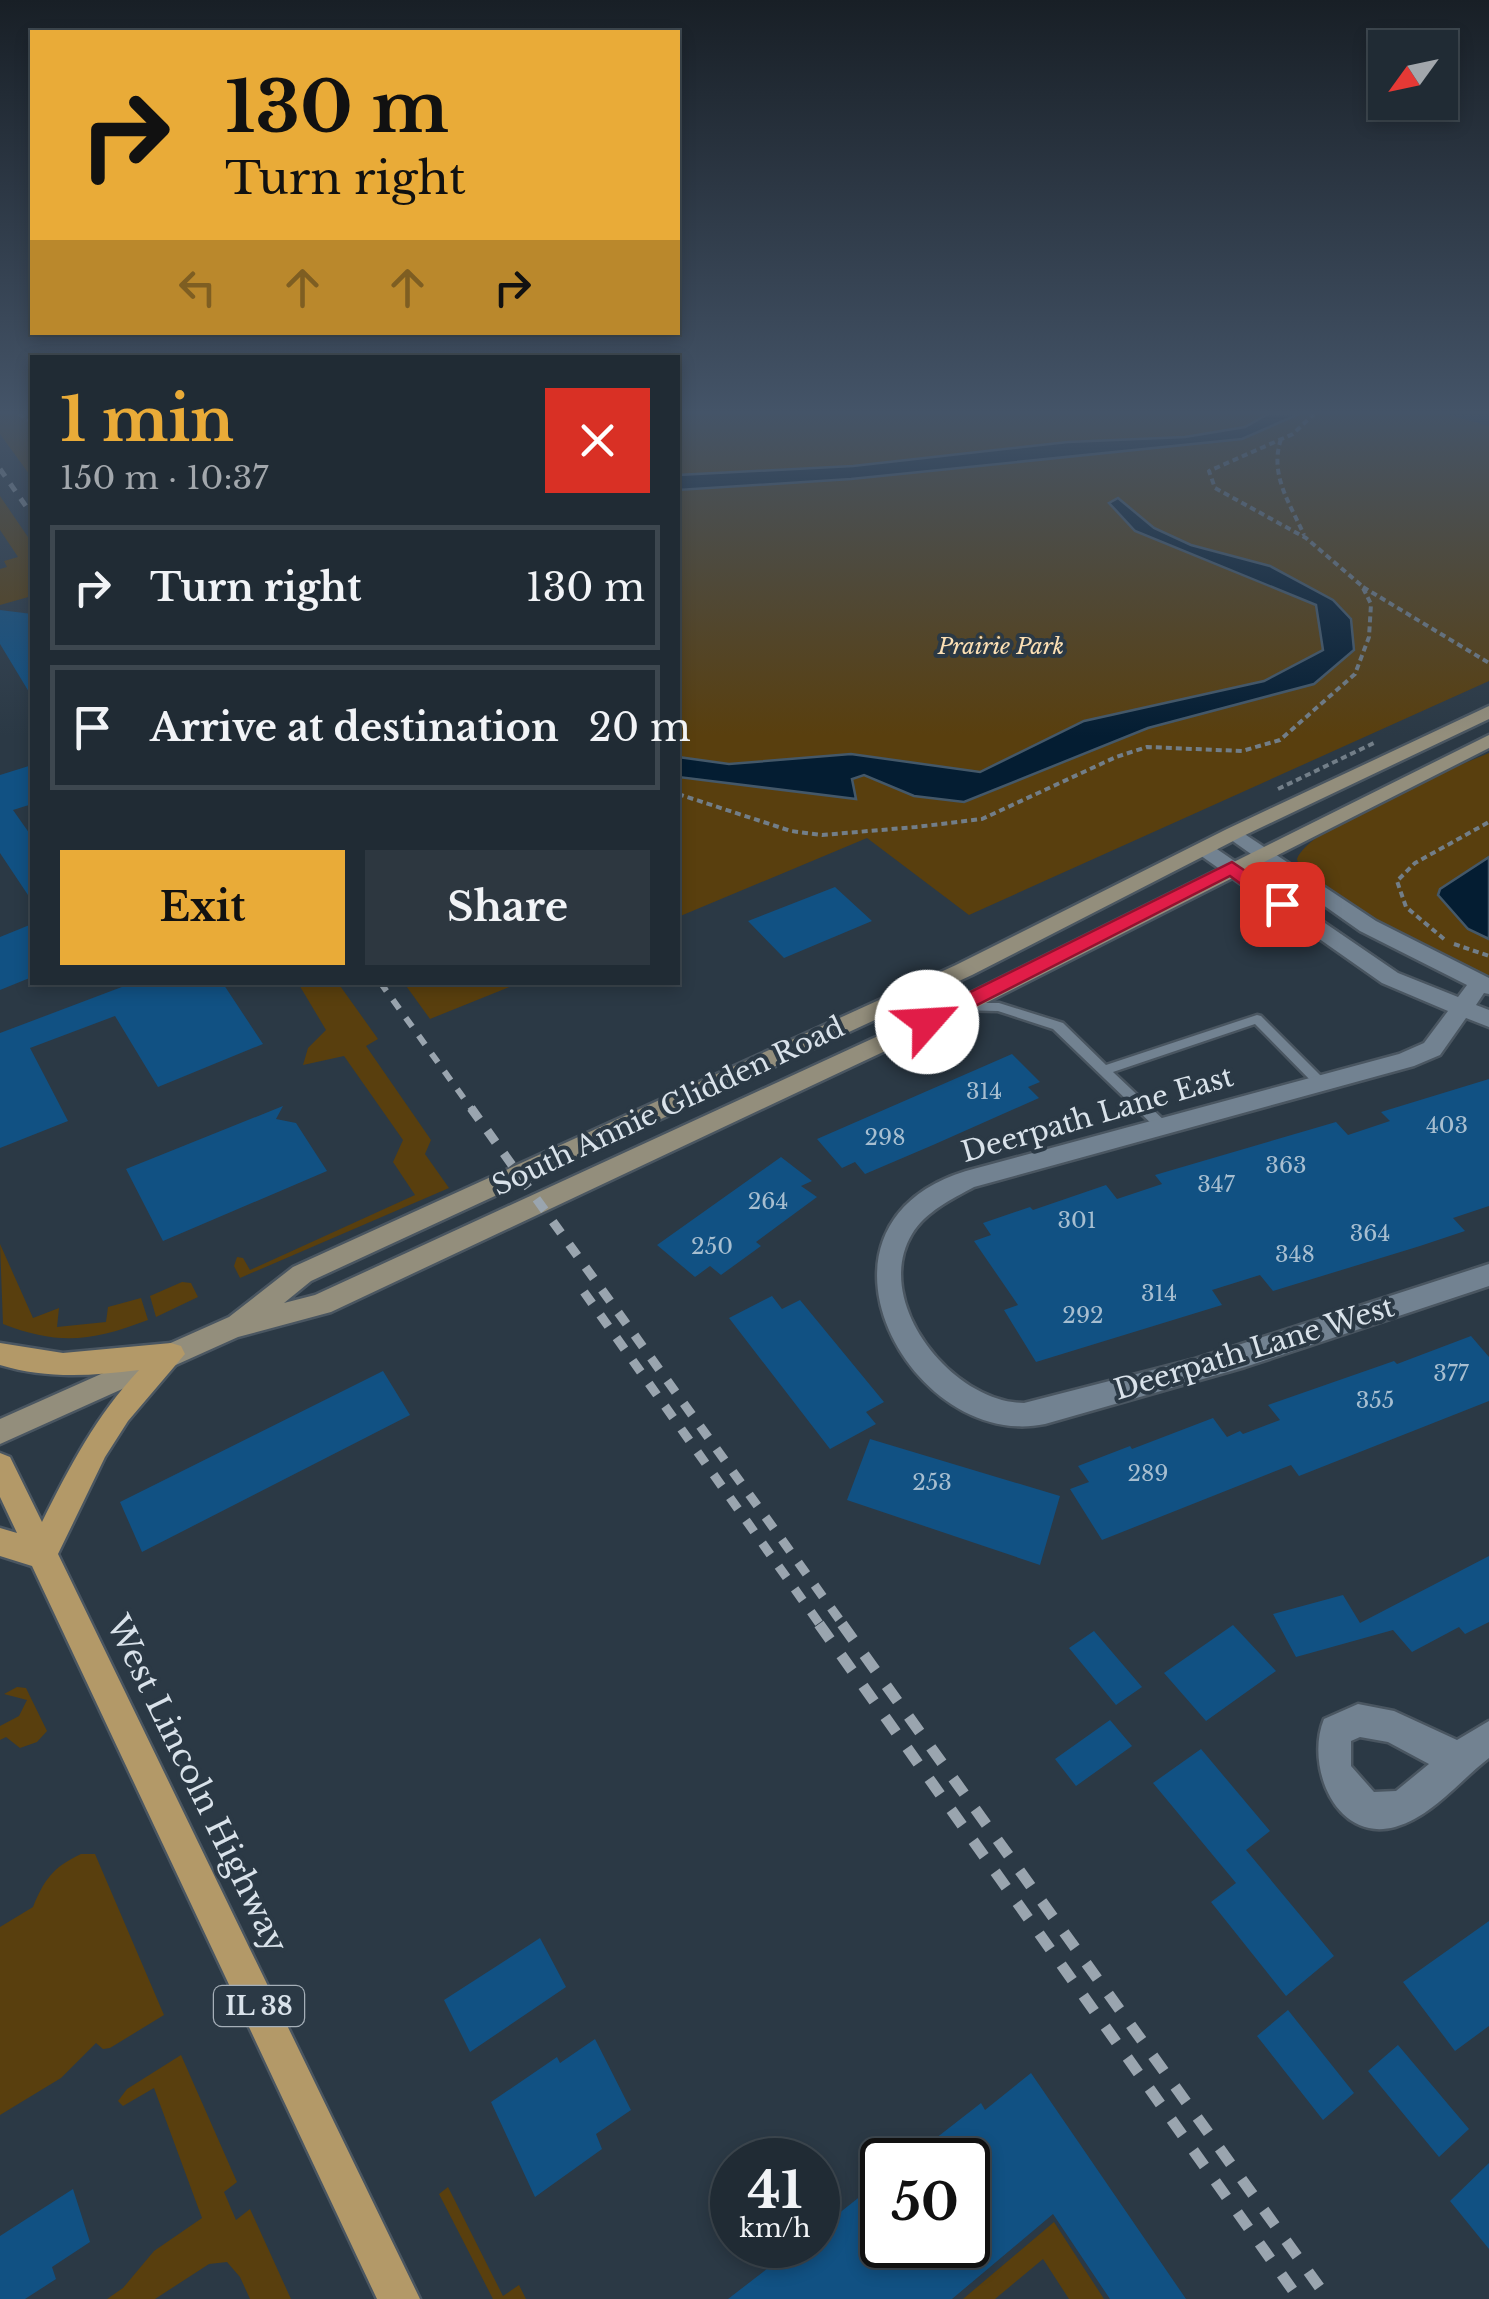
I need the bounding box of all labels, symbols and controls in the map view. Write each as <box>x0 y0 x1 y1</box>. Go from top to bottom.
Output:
north arrow <box>1368 30 1458 120</box>
map controls <box>1368 30 1458 120</box>
text: 130 m <box>225 64 449 151</box>
icon: right <box>60 70 190 200</box>
text: Turn right <box>225 150 466 206</box>
icon: left <box>170 260 225 315</box>
icon: ahead <box>275 260 330 315</box>
icon: ahead <box>380 260 435 315</box>
icon: right <box>485 260 540 315</box>
text: 1 min <box>60 383 234 457</box>
button: close <box>545 388 650 493</box>
text: 150 m · 10:37 <box>60 458 268 498</box>
icon: right <box>65 560 120 615</box>
text: Turn right <box>150 564 361 611</box>
text: 130 m <box>526 564 645 611</box>
park label: Prairie Park <box>937 633 1064 660</box>
icon: arrive <box>65 700 120 755</box>
text: Arrive at destination <box>150 704 559 751</box>
text: 20 m <box>589 704 691 751</box>
button: Exit <box>60 850 345 965</box>
button: Share <box>365 850 650 965</box>
pin <box>1240 862 1325 947</box>
icon: arrive <box>1255 877 1310 932</box>
position arrow <box>875 970 979 1074</box>
street label: South Annie Glidden Road <box>487 1009 850 1204</box>
street label: Deerpath Lane East <box>957 1059 1237 1170</box>
house number: 314 <box>966 1078 1002 1105</box>
house number: 403 <box>1426 1112 1468 1139</box>
house number: 298 <box>864 1124 906 1151</box>
house number: 363 <box>1265 1152 1307 1179</box>
house number: 347 <box>1197 1171 1236 1198</box>
house number: 264 <box>748 1188 788 1215</box>
house number: 301 <box>1057 1207 1097 1234</box>
house number: 364 <box>1350 1220 1390 1247</box>
house number: 250 <box>691 1233 733 1260</box>
house number: 348 <box>1275 1241 1315 1268</box>
house number: 314 <box>1141 1280 1177 1307</box>
street label: Deerpath Lane West <box>1110 1289 1399 1408</box>
house number: 292 <box>1062 1302 1104 1329</box>
house number: 377 <box>1433 1360 1470 1387</box>
house number: 355 <box>1356 1387 1394 1414</box>
house number: 289 <box>1127 1460 1169 1487</box>
house number: 253 <box>912 1469 952 1496</box>
street label: West Lincoln Highway <box>97 1608 296 1960</box>
road number: IL 38 <box>214 1986 304 2026</box>
speed limit sign: 50 <box>860 2138 990 2268</box>
text: 41 <box>748 2159 803 2222</box>
text: km/h <box>740 2213 810 2244</box>

